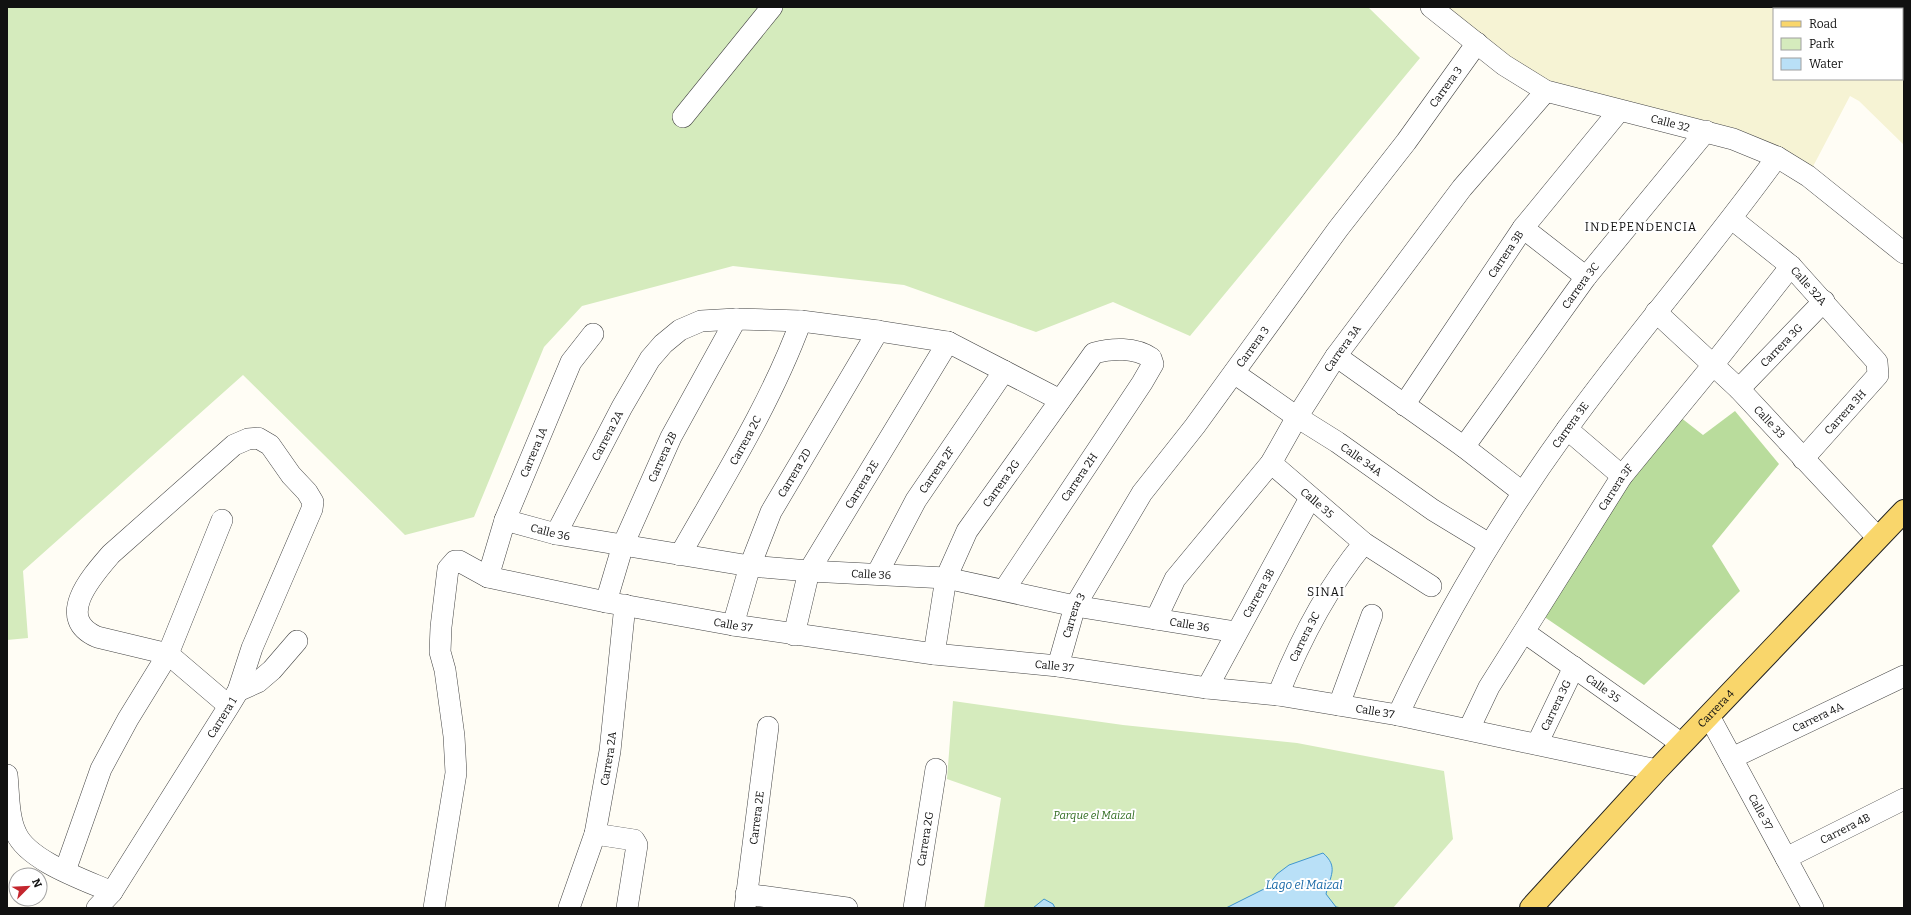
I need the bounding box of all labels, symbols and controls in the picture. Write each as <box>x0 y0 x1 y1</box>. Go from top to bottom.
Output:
legend <box>1773 8 1903 80</box>
text: Road <box>1809 17 1837 31</box>
text: Park <box>1809 37 1835 51</box>
text: Water <box>1809 57 1844 71</box>
street label: Carrera 3 <box>1427 64 1465 110</box>
street label: Calle 32 <box>1649 112 1691 135</box>
district label: INDEPENDENCIA <box>1585 220 1697 234</box>
street label: Carrera 3B <box>1485 228 1526 280</box>
street label: Carrera 3C <box>1559 260 1602 311</box>
street label: Calle 32A <box>1788 264 1829 308</box>
street label: Carrera 3G <box>1758 321 1806 370</box>
street label: Carrera 3A <box>1322 322 1364 374</box>
street label: Carrera 3 <box>1234 324 1272 370</box>
street label: Carrera 3H <box>1822 387 1869 437</box>
street label: Carrera 3E <box>1550 399 1592 451</box>
street label: Calle 33 <box>1751 403 1788 441</box>
street label: Carrera 2A <box>589 408 626 463</box>
street label: Carrera 2C <box>727 414 764 467</box>
street label: Carrera 1A <box>518 425 550 479</box>
street label: Carrera 2B <box>646 429 680 484</box>
street label: Calle 34A <box>1338 441 1385 479</box>
street label: Carrera 2F <box>917 445 957 496</box>
street label: Carrera 2D <box>775 446 814 500</box>
street label: Carrera 2H <box>1058 450 1101 504</box>
street label: Carrera 2G <box>980 457 1023 510</box>
street label: Carrera 2E <box>842 458 882 511</box>
street label: Carrera 3F <box>1596 462 1636 513</box>
street label: Calle 35 <box>1298 485 1336 521</box>
street label: Calle 36 <box>529 521 571 543</box>
street label: Carrera 3B <box>1240 566 1278 620</box>
street label: Calle 36 <box>851 567 892 582</box>
district label: SINAI <box>1307 585 1345 599</box>
street label: Carrera 3 <box>1060 591 1088 640</box>
street label: Carrera 3C <box>1287 610 1323 664</box>
street label: Calle 36 <box>1169 615 1210 635</box>
street label: Calle 37 <box>712 616 754 635</box>
street label: Calle 37 <box>1034 658 1075 675</box>
street label: Calle 35 <box>1583 672 1623 705</box>
street label: Carrera 3G <box>1538 678 1574 733</box>
street label: Carrera 4 <box>1695 687 1738 730</box>
street label: Carrera 1 <box>205 695 240 741</box>
street label: Carrera 4A <box>1790 700 1846 735</box>
street label: Calle 37 <box>1355 702 1396 721</box>
street label: Carrera 2A <box>598 731 619 787</box>
street label: Carrera 2E <box>747 790 767 845</box>
street label: Calle 37 <box>1745 792 1776 833</box>
park label: Parque el Maizal <box>1053 809 1135 822</box>
street label: Carrera 2G <box>915 811 936 867</box>
street label: Carrera 4B <box>1818 811 1873 847</box>
north arrow <box>8 867 48 907</box>
text: N <box>29 877 45 890</box>
water label: Lago el Maizal <box>1265 878 1343 892</box>

